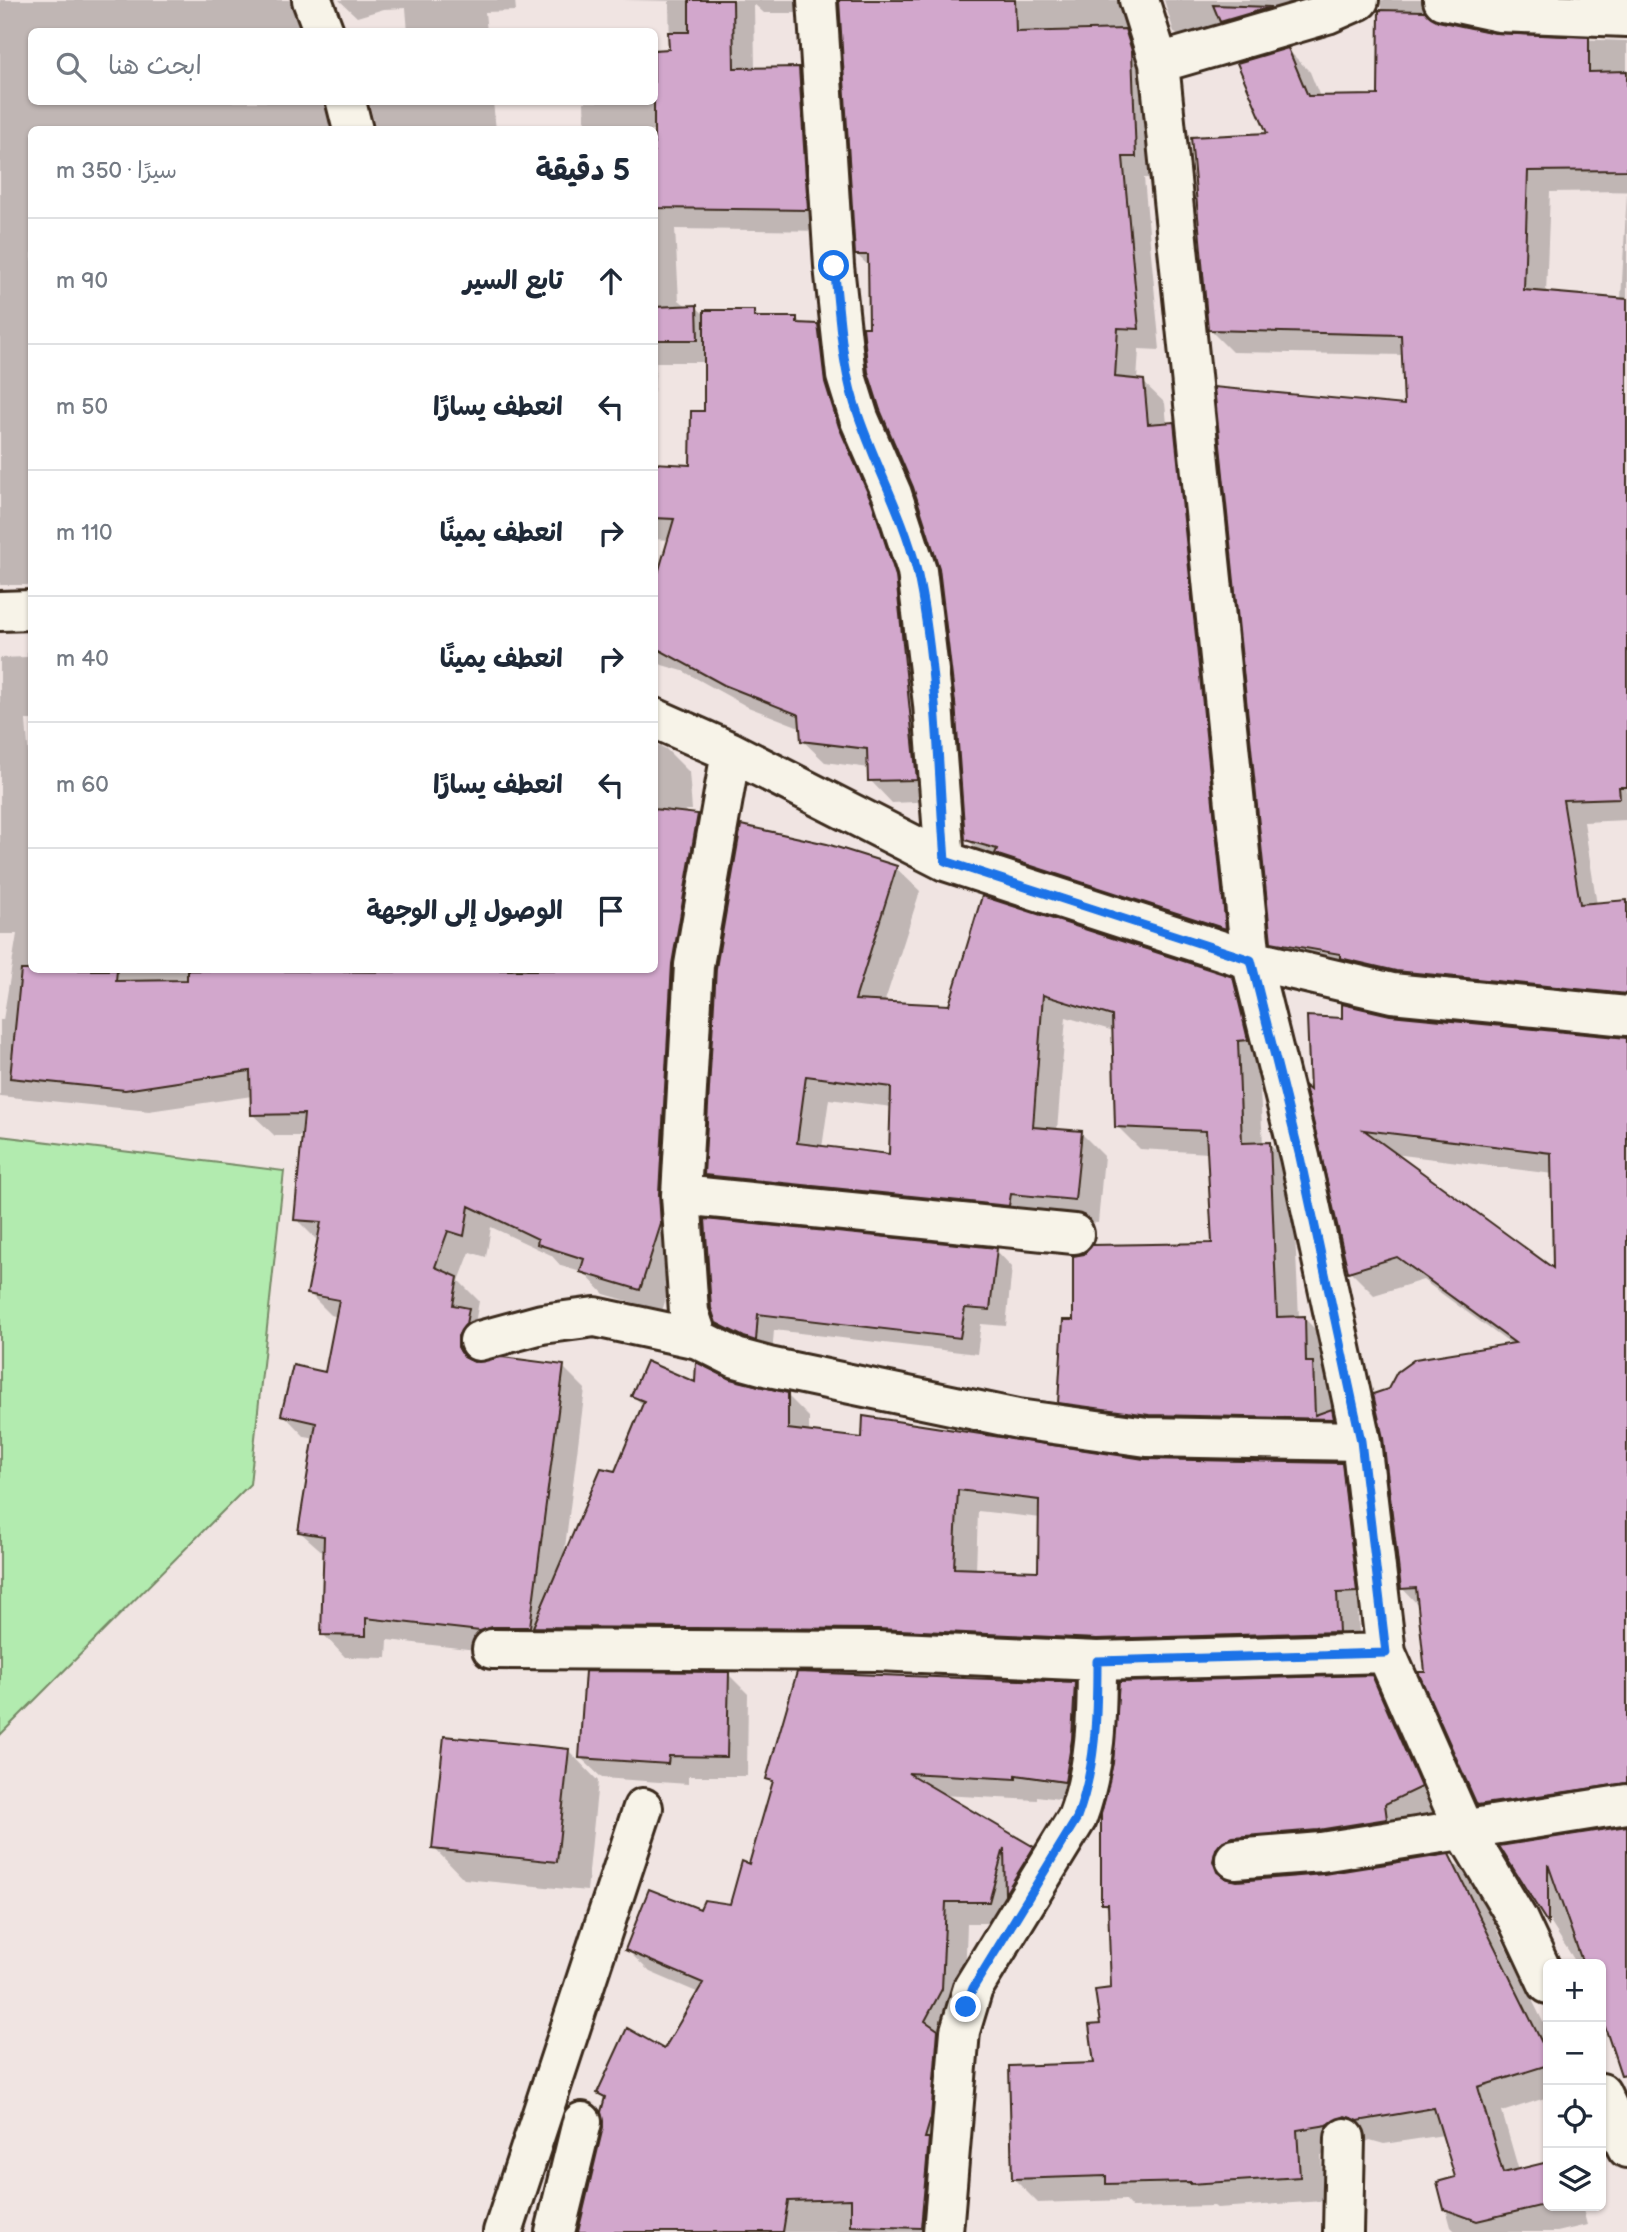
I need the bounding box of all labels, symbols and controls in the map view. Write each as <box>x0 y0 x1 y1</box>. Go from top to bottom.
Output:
search box <box>28 28 658 105</box>
icon: search <box>52 48 90 86</box>
text: ابحث هنا <box>108 51 202 82</box>
text: 5 دقيقة <box>535 153 630 189</box>
text: سيرًا · 350 m <box>56 157 177 185</box>
route start <box>818 250 849 281</box>
icon: ahead <box>592 262 630 300</box>
text: تابع السير <box>463 266 563 297</box>
text: 90 m <box>56 267 108 295</box>
icon: left <box>592 388 630 426</box>
text: انعطف يسارًا <box>433 392 563 423</box>
text: 50 m <box>56 393 108 421</box>
icon: right <box>592 514 630 552</box>
text: انعطف يمينًا <box>440 518 563 549</box>
text: 110 m <box>56 519 113 547</box>
icon: right <box>592 640 630 678</box>
text: انعطف يمينًا <box>440 644 563 675</box>
text: 40 m <box>56 645 109 673</box>
icon: left <box>592 766 630 804</box>
text: انعطف يسارًا <box>433 770 563 801</box>
text: 60 m <box>56 771 109 799</box>
icon: arrive <box>592 892 630 930</box>
text: الوصول إلى الوجهة <box>366 896 563 927</box>
map controls <box>1543 1959 1606 2211</box>
button: + <box>1543 1959 1606 2022</box>
route end <box>950 1991 981 2022</box>
button: − <box>1543 2022 1606 2085</box>
button: locate <box>1543 2085 1606 2148</box>
button: layers <box>1543 2148 1606 2211</box>

